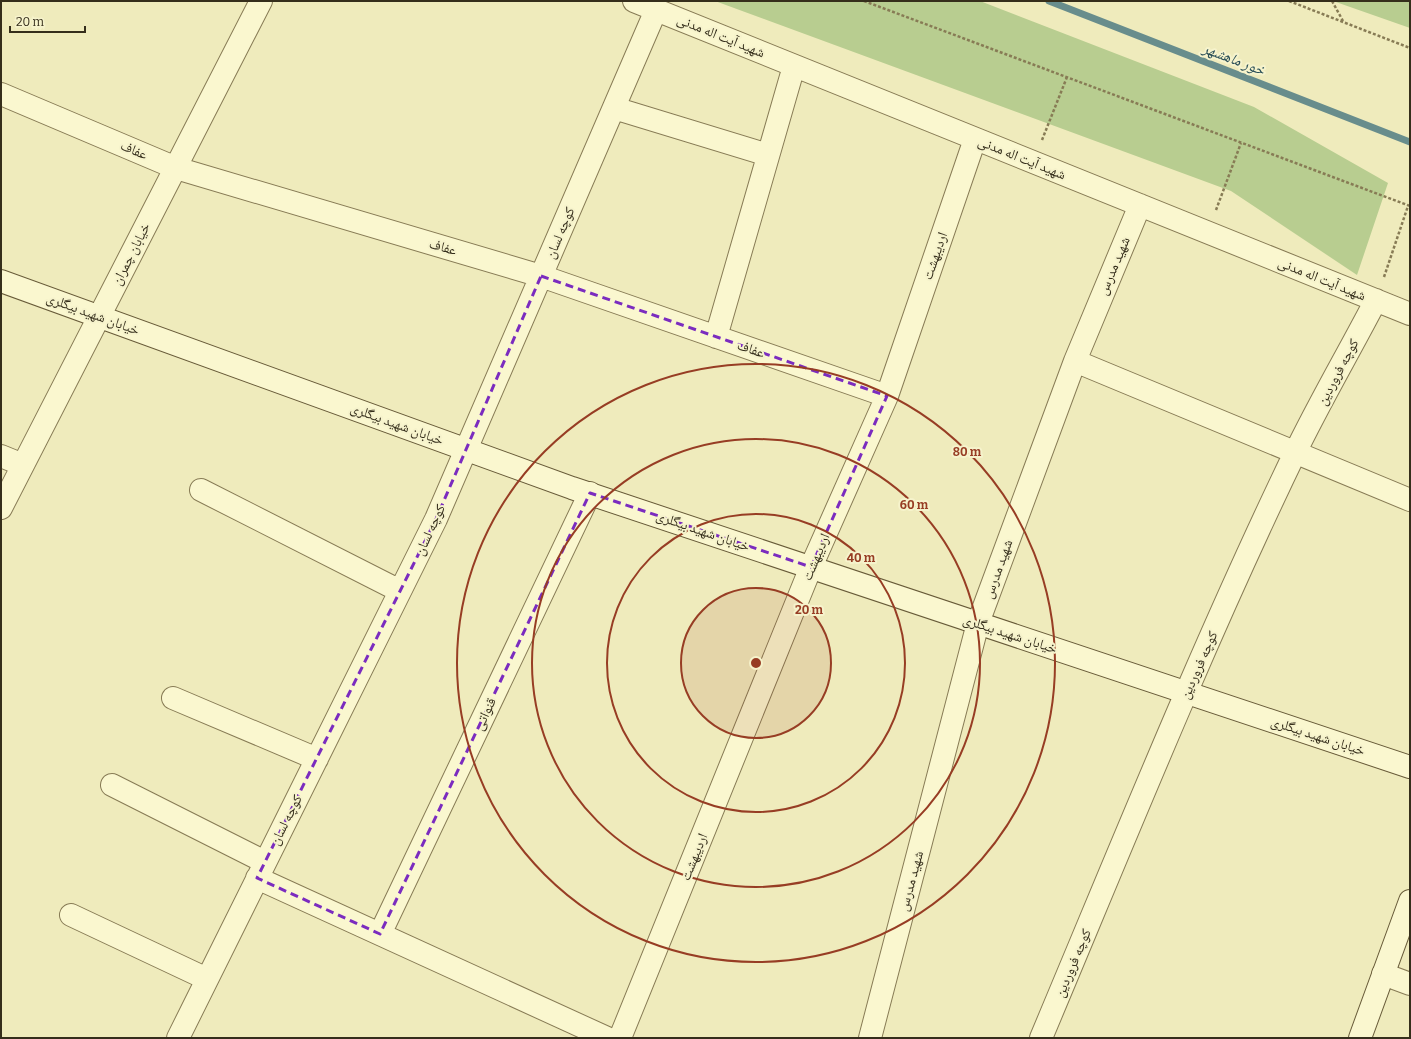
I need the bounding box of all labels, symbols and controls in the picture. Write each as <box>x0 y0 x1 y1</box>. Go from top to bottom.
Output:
scale bar <box>10 8 85 34</box>
street label: شهید آیت اله مدنی <box>675 11 767 61</box>
text: 20 m <box>16 15 45 29</box>
water label: خور ماهشهر <box>1199 39 1268 79</box>
street label: شهید آیت اله مدنی <box>976 133 1068 183</box>
street label: عفاف <box>118 137 150 163</box>
street label: کوچه لسان <box>542 204 579 261</box>
street label: خیابان چمران <box>108 220 154 288</box>
street label: اردیبهشت <box>919 230 951 282</box>
street label: شهید مدرس <box>1094 234 1134 298</box>
street label: عفاف <box>427 235 459 259</box>
street label: شهید آیت اله مدنی <box>1276 254 1368 304</box>
street label: خیابان شهید بیگلری <box>44 289 142 339</box>
street label: عفاف <box>735 336 767 362</box>
street label: کوچه فروردین <box>1313 336 1363 408</box>
street label: خیابان شهید بیگلری <box>348 399 446 449</box>
text: 80 m <box>953 445 982 459</box>
text: 60 m <box>900 498 929 512</box>
street label: کوچه لسان <box>411 502 449 558</box>
street label: خیابان شهید بیگلری <box>654 507 752 555</box>
street label: اردیبهشت <box>799 531 833 583</box>
street label: شهید مدرس <box>979 537 1017 601</box>
text: 40 m <box>847 551 876 565</box>
text: 20 m <box>795 603 824 617</box>
street label: خیابان شهید بیگلری <box>961 611 1059 657</box>
street label: کوچه فروردین <box>1176 628 1222 702</box>
centre of rings <box>749 656 763 670</box>
street label: قنواتی <box>470 695 500 733</box>
street label: خیابان شهید بیگلری <box>1269 713 1367 759</box>
street label: کوچه لسان <box>266 792 306 848</box>
street label: اردیبهشت <box>677 831 711 883</box>
street label: شهید مدرس <box>895 849 927 913</box>
street label: کوچه فروردین <box>1051 926 1095 1000</box>

